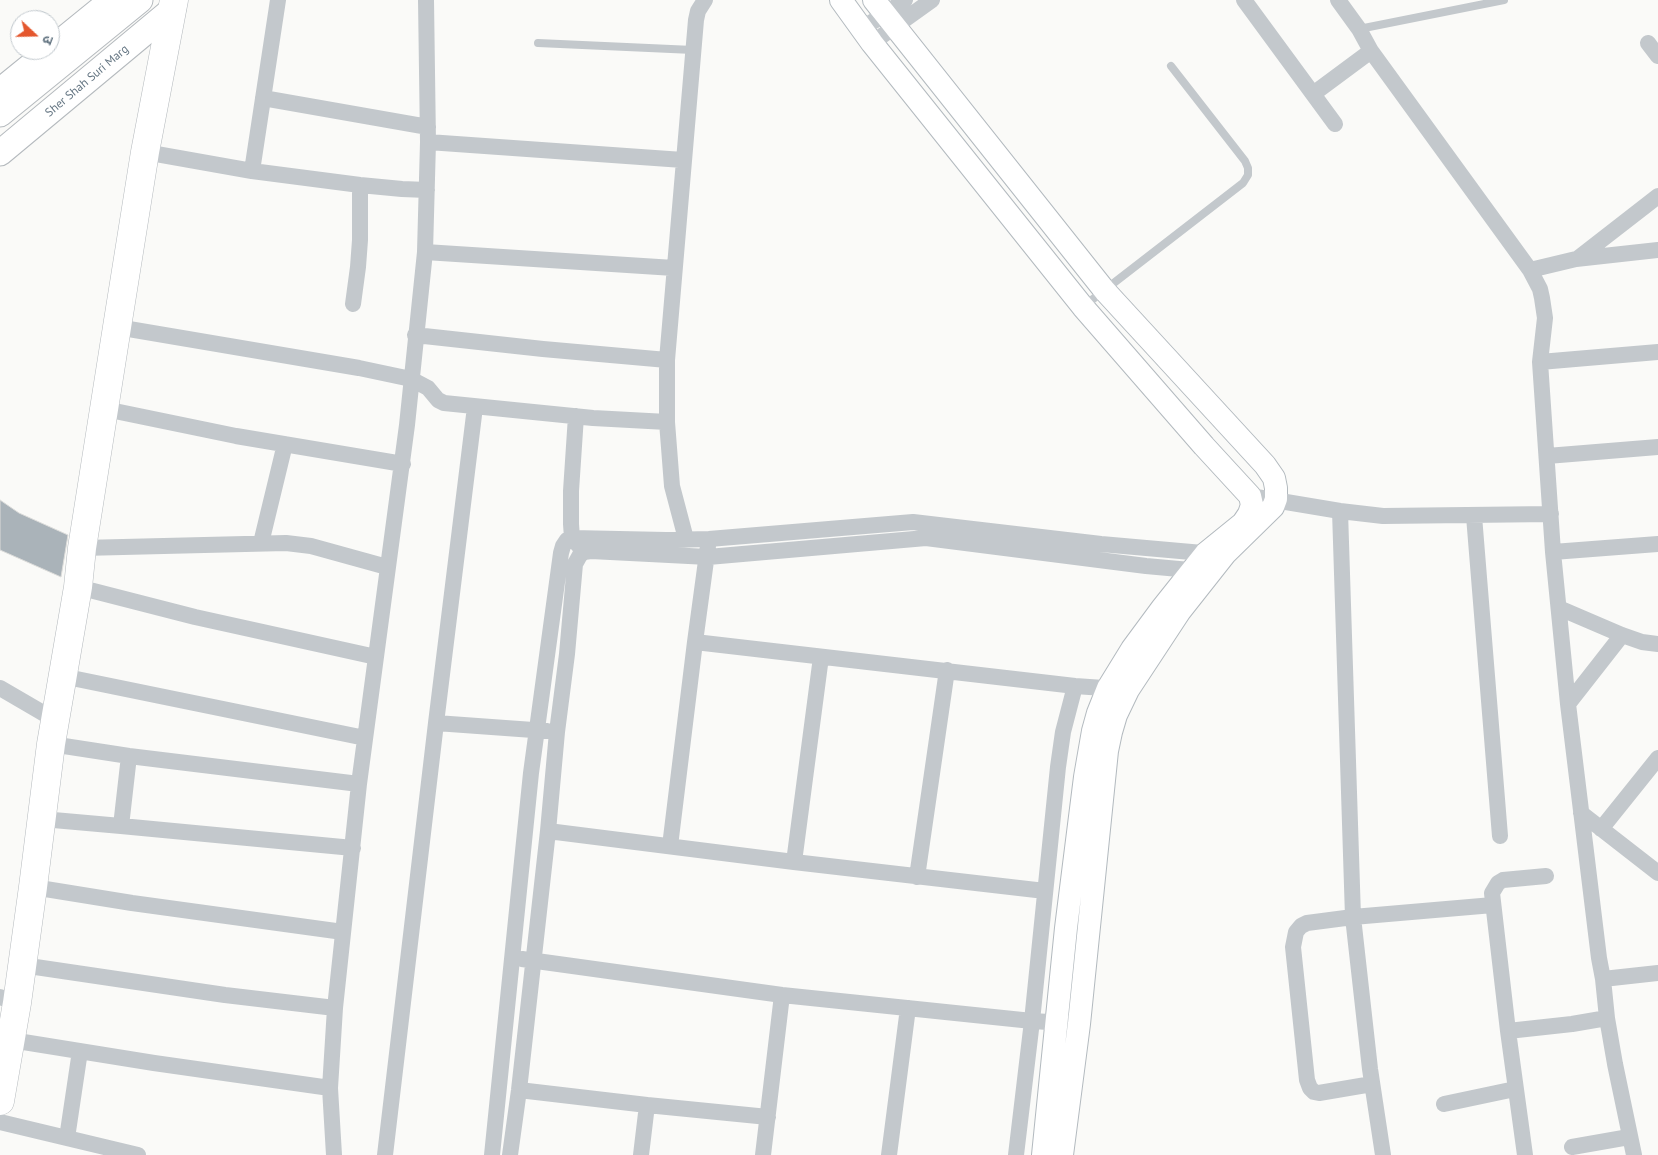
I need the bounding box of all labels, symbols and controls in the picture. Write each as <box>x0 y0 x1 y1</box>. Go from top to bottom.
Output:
north arrow <box>10 10 60 60</box>
text: उ <box>38 33 58 47</box>
street label: Sher Shah Suri Marg <box>42 42 132 120</box>

